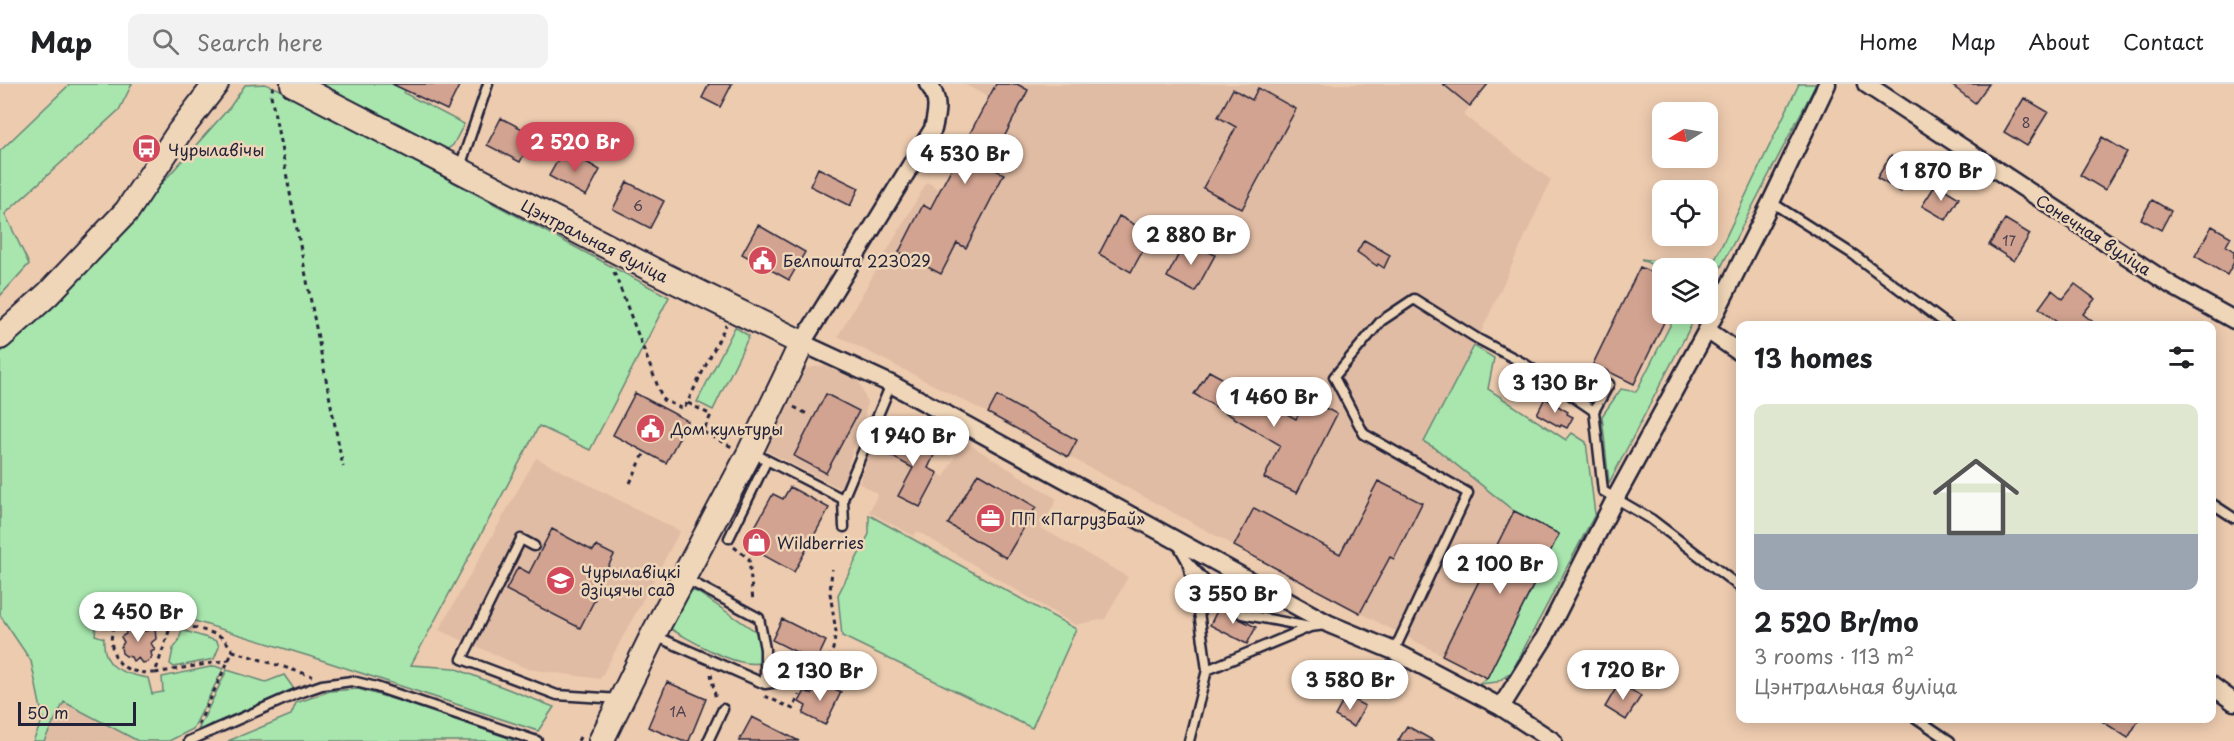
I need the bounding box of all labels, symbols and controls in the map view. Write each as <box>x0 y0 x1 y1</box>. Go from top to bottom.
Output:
search box <box>128 14 548 68</box>
text: Map <box>30 20 92 63</box>
icon: search <box>149 25 182 58</box>
text: Search here <box>197 25 323 58</box>
text: Home <box>1859 25 1918 57</box>
text: Map <box>1951 25 1996 57</box>
text: About <box>2029 25 2090 57</box>
text: Contact <box>2123 25 2204 57</box>
north arrow <box>1652 102 1718 168</box>
map controls <box>1652 102 1718 324</box>
house number: 8 <box>2022 112 2030 133</box>
pin: 2 520 Br <box>513 122 637 173</box>
text: 2 520 Br <box>530 126 620 156</box>
bus stop icon: Чурылавічы <box>131 133 163 165</box>
pin: 4 530 Br <box>903 134 1027 185</box>
place label: Чурылавічы <box>168 137 264 161</box>
text: 4 530 Br <box>920 138 1010 168</box>
pin: 1 870 Br <box>1879 151 2003 202</box>
text: 1 870 Br <box>1900 155 1982 185</box>
button: locate <box>1652 180 1718 246</box>
street label: Сонечная вуліца <box>2031 188 2157 281</box>
street label: Цэнтральная вуліца <box>517 192 673 288</box>
house number: 6 <box>633 195 643 216</box>
pin: 2 880 Br <box>1129 215 1253 266</box>
text: 2 880 Br <box>1146 219 1236 249</box>
house number: 17 <box>2002 230 2016 251</box>
public building icon: Белпошта 223029 <box>746 244 778 276</box>
place label: Белпошта 223029 <box>783 248 931 272</box>
button: layers <box>1652 258 1718 324</box>
text: 13 homes <box>1754 338 1872 377</box>
icon: filters <box>2165 341 2198 374</box>
pin: 3 130 Br <box>1493 363 1617 414</box>
text: 3 130 Br <box>1512 367 1598 397</box>
pin: 1 460 Br <box>1212 377 1336 428</box>
text: 1 460 Br <box>1230 381 1318 411</box>
public building icon: Дом культуры <box>634 412 666 444</box>
place label: Дом культуры <box>670 416 783 440</box>
pin: 1 940 Br <box>851 416 975 467</box>
text: 1 940 Br <box>870 420 956 450</box>
icon: home <box>1922 443 2030 551</box>
office icon: ПП «ПагрузБай» <box>974 502 1006 534</box>
place label: ПП «ПагрузБай» <box>1011 506 1145 530</box>
shop icon: Wildberries <box>740 526 772 558</box>
place label: Wildberries <box>777 530 864 554</box>
pin: 2 100 Br <box>1438 544 1562 595</box>
text: 2 100 Br <box>1457 548 1543 578</box>
place label: Чурылавіцкі дзіцячы сад <box>581 559 681 601</box>
school or university icon: Чурылавіцкі дзіцячы сад <box>544 564 576 596</box>
pin: 3 550 Br <box>1171 574 1295 625</box>
text: 3 550 Br <box>1189 578 1277 608</box>
pin: 2 450 Br <box>76 592 200 643</box>
text: 2 450 Br <box>93 596 183 626</box>
text: 2 520 Br/mo <box>1754 602 1919 641</box>
text: 3 rooms · 113 m² <box>1754 641 1914 671</box>
pin: 1 720 Br <box>1561 650 1685 701</box>
pin: 2 130 Br <box>758 651 882 702</box>
text: 1 720 Br <box>1581 654 1665 684</box>
text: 2 130 Br <box>777 655 863 685</box>
pin: 3 580 Br <box>1288 660 1412 711</box>
text: 3 580 Br <box>1305 664 1395 694</box>
text: Цэнтральная вуліца <box>1754 671 1957 701</box>
scale bar <box>18 699 136 726</box>
text: 50 m <box>27 700 68 724</box>
house number: 1А <box>669 701 687 722</box>

